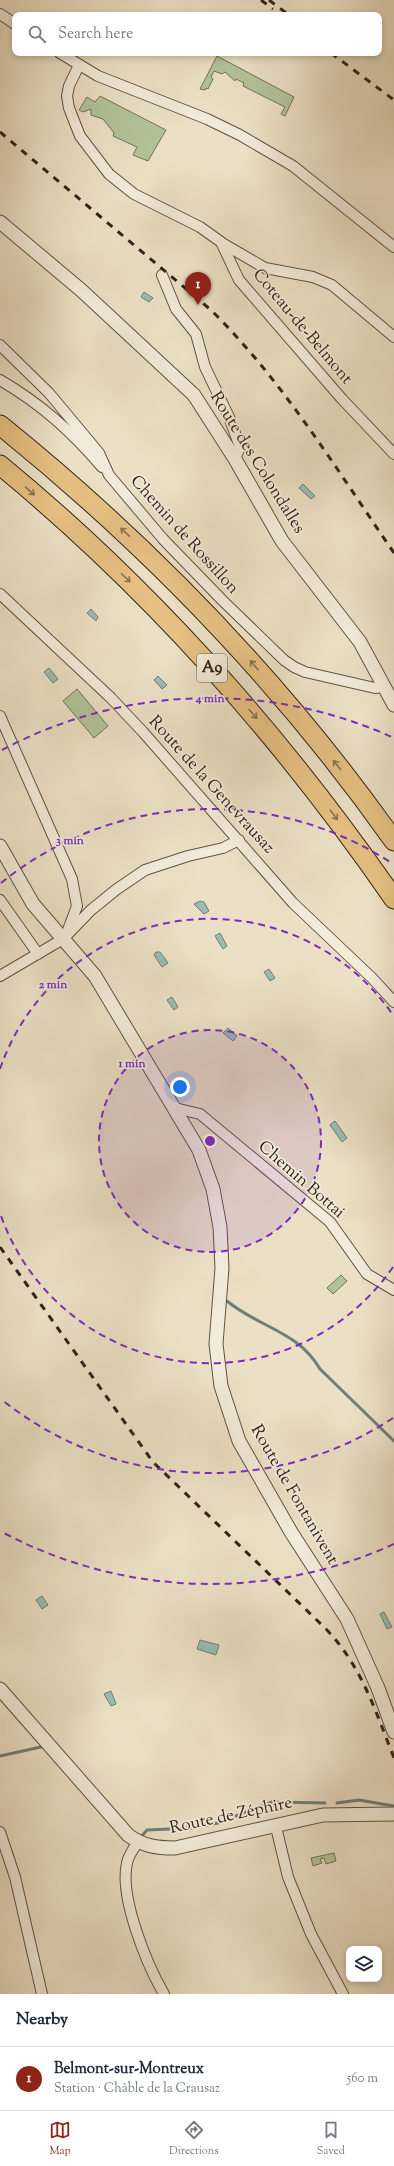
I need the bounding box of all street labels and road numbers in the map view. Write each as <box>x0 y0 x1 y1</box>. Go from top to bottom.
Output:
street label: Coteau-de-Belmont <box>246 264 358 390</box>
street label: Route des Colondalles <box>204 387 311 539</box>
street label: Chemin de Rossillon <box>124 470 244 600</box>
road number: A9 <box>197 654 227 682</box>
street label: Route de la Genevrausaz <box>142 711 280 859</box>
street label: Chemin Bottai <box>252 1135 350 1225</box>
street label: Route de Fontanivent <box>244 1421 344 1570</box>
street label: Route de Zéphire <box>167 1791 295 1841</box>

